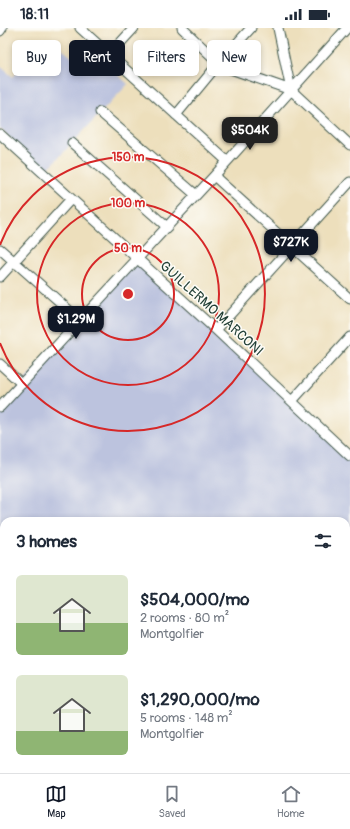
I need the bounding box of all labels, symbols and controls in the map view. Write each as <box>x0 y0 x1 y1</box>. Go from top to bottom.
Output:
text: 18:11 <box>20 5 49 24</box>
chip: Buy <box>12 40 61 76</box>
chip: Rent <box>69 40 125 76</box>
chip: Filters <box>133 40 199 76</box>
chip: New <box>207 40 261 76</box>
pin: $504K <box>222 117 278 151</box>
text: $504K <box>231 122 269 138</box>
text: 150 m <box>112 150 145 165</box>
text: 100 m <box>111 196 146 211</box>
pin: $727K <box>263 229 319 263</box>
text: $727K <box>273 234 309 250</box>
text: 50 m <box>114 241 142 256</box>
street label: GUILLERMO MARCONI <box>156 257 267 359</box>
centre of rings <box>121 287 135 301</box>
pin: $1.29M <box>43 306 109 340</box>
text: $1.29M <box>57 311 95 327</box>
icon: filters <box>312 530 334 552</box>
text: 3 homes <box>16 531 77 552</box>
text: $504,000/mo <box>140 589 249 610</box>
icon: home <box>48 591 96 639</box>
text: 2 rooms · 80 m² <box>140 610 229 626</box>
text: Montgolfier <box>140 626 204 642</box>
text: $1,290,000/mo <box>140 689 260 710</box>
icon: home <box>48 691 96 739</box>
text: 5 rooms · 148 m² <box>140 710 233 726</box>
text: Montgolfier <box>140 726 204 742</box>
tab: Map <box>45 783 67 820</box>
tab: Saved <box>158 783 186 820</box>
tab: Home <box>277 783 304 820</box>

